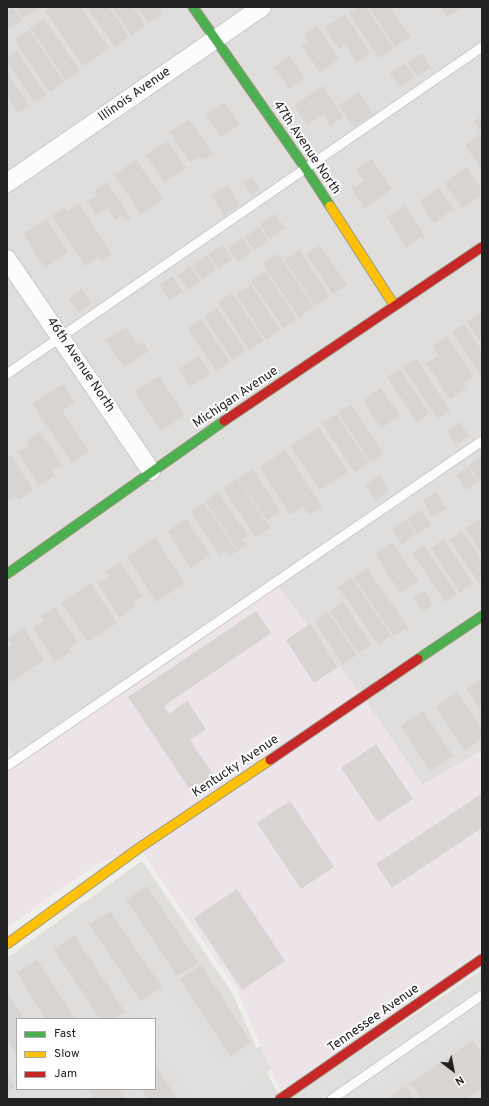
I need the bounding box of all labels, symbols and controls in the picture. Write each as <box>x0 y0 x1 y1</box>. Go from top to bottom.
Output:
street label: Illinois Avenue <box>96 64 174 126</box>
street label: 47th Avenue North <box>269 98 343 198</box>
street label: 46th Avenue North <box>42 315 118 415</box>
street label: Michigan Avenue <box>191 364 281 432</box>
street label: Kentucky Avenue <box>190 732 282 802</box>
street label: Tennessee Avenue <box>325 982 423 1056</box>
legend <box>16 1018 156 1090</box>
text: Fast <box>54 1026 76 1042</box>
text: Slow <box>54 1046 80 1062</box>
north arrow <box>433 1050 473 1090</box>
text: Jam <box>54 1066 77 1082</box>
text: N <box>452 1072 466 1088</box>

